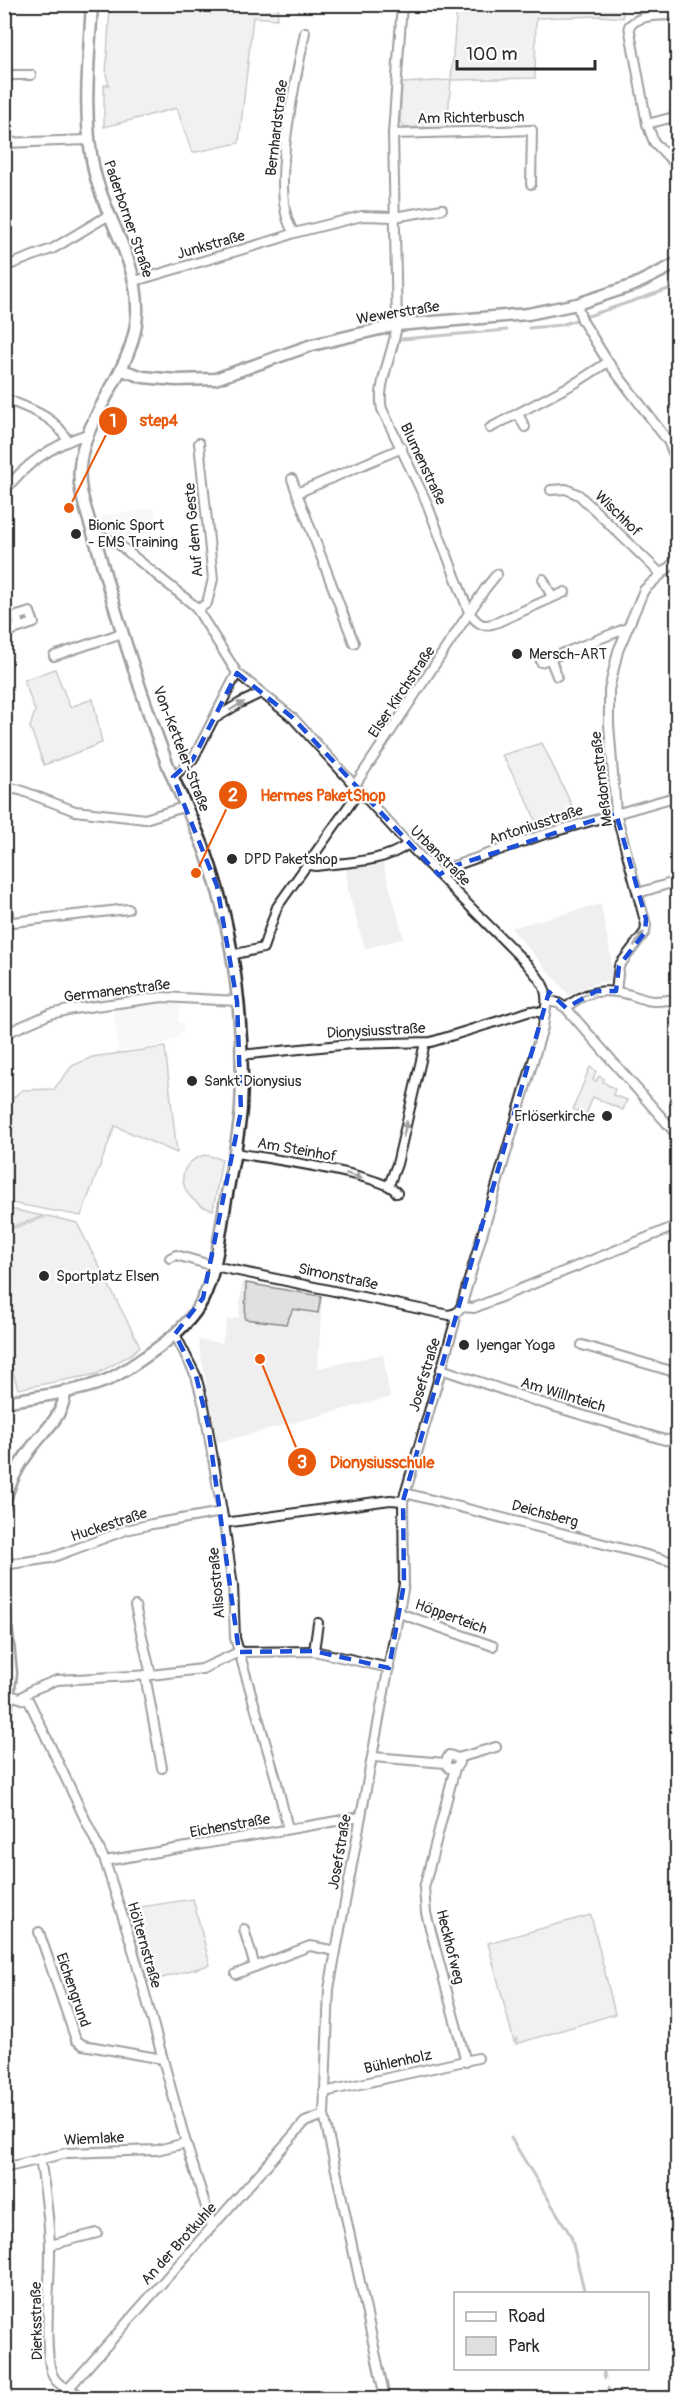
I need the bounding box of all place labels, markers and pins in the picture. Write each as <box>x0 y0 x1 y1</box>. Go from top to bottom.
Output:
callout: step4 <box>98 404 191 438</box>
place label: Bionic Sport - EMS Training <box>88 516 178 552</box>
marker: Bionic Sport - EMS Training <box>69 527 83 541</box>
place label: Mersch-ART <box>529 645 607 664</box>
marker: Mersch-ART <box>510 647 524 661</box>
callout: Hermes PaketShop <box>218 778 398 812</box>
place label: DPD Paketshop <box>244 850 338 869</box>
marker: DPD Paketshop <box>225 852 239 866</box>
place label: Sankt Dionysius <box>204 1072 302 1091</box>
marker: Sankt Dionysius <box>185 1074 199 1088</box>
place label: Erlöserkirche <box>514 1107 596 1126</box>
marker: Erlöserkirche <box>600 1109 614 1123</box>
place label: Sportplatz Elsen <box>56 1267 159 1286</box>
marker: Sportplatz Elsen <box>37 1269 51 1283</box>
place label: Iyengar Yoga <box>476 1336 555 1355</box>
marker: Iyengar Yoga <box>457 1338 471 1352</box>
callout: Dionysiusschule <box>287 1445 446 1479</box>

